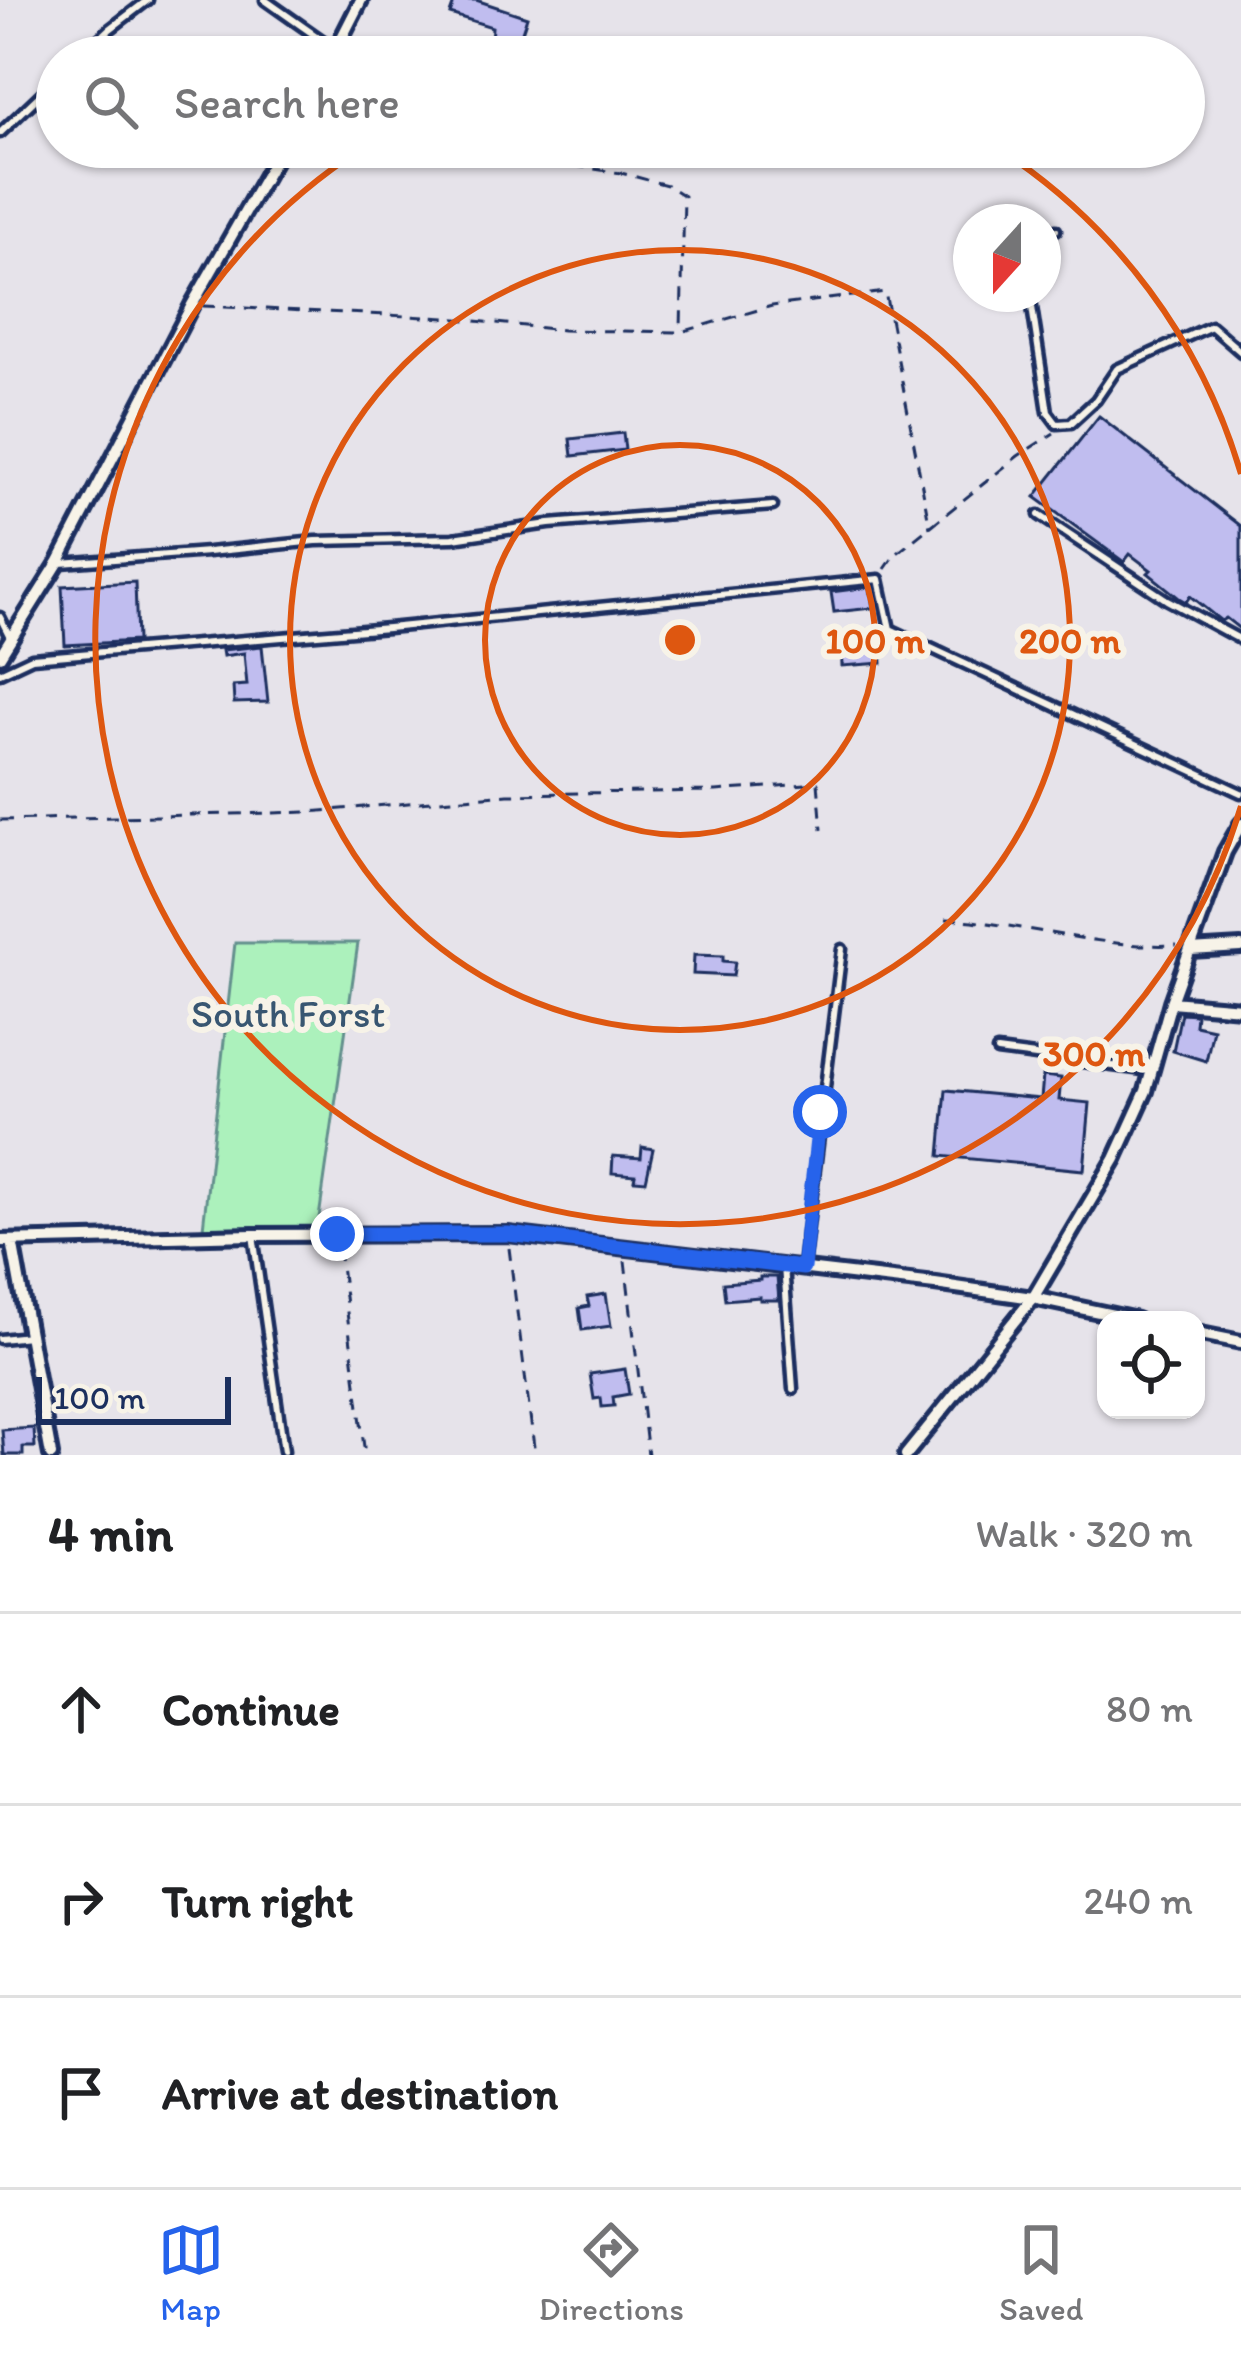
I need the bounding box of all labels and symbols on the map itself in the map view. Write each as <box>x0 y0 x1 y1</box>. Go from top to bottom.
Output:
north arrow <box>953 204 1061 312</box>
centre of rings <box>659 619 701 661</box>
text: 100 m <box>825 619 925 662</box>
text: 200 m <box>1019 619 1122 662</box>
park label: South Forst <box>191 990 385 1037</box>
text: 300 m <box>1043 1032 1146 1075</box>
route start <box>793 1085 847 1139</box>
route end <box>310 1207 364 1261</box>
scale bar <box>36 1371 231 1424</box>

